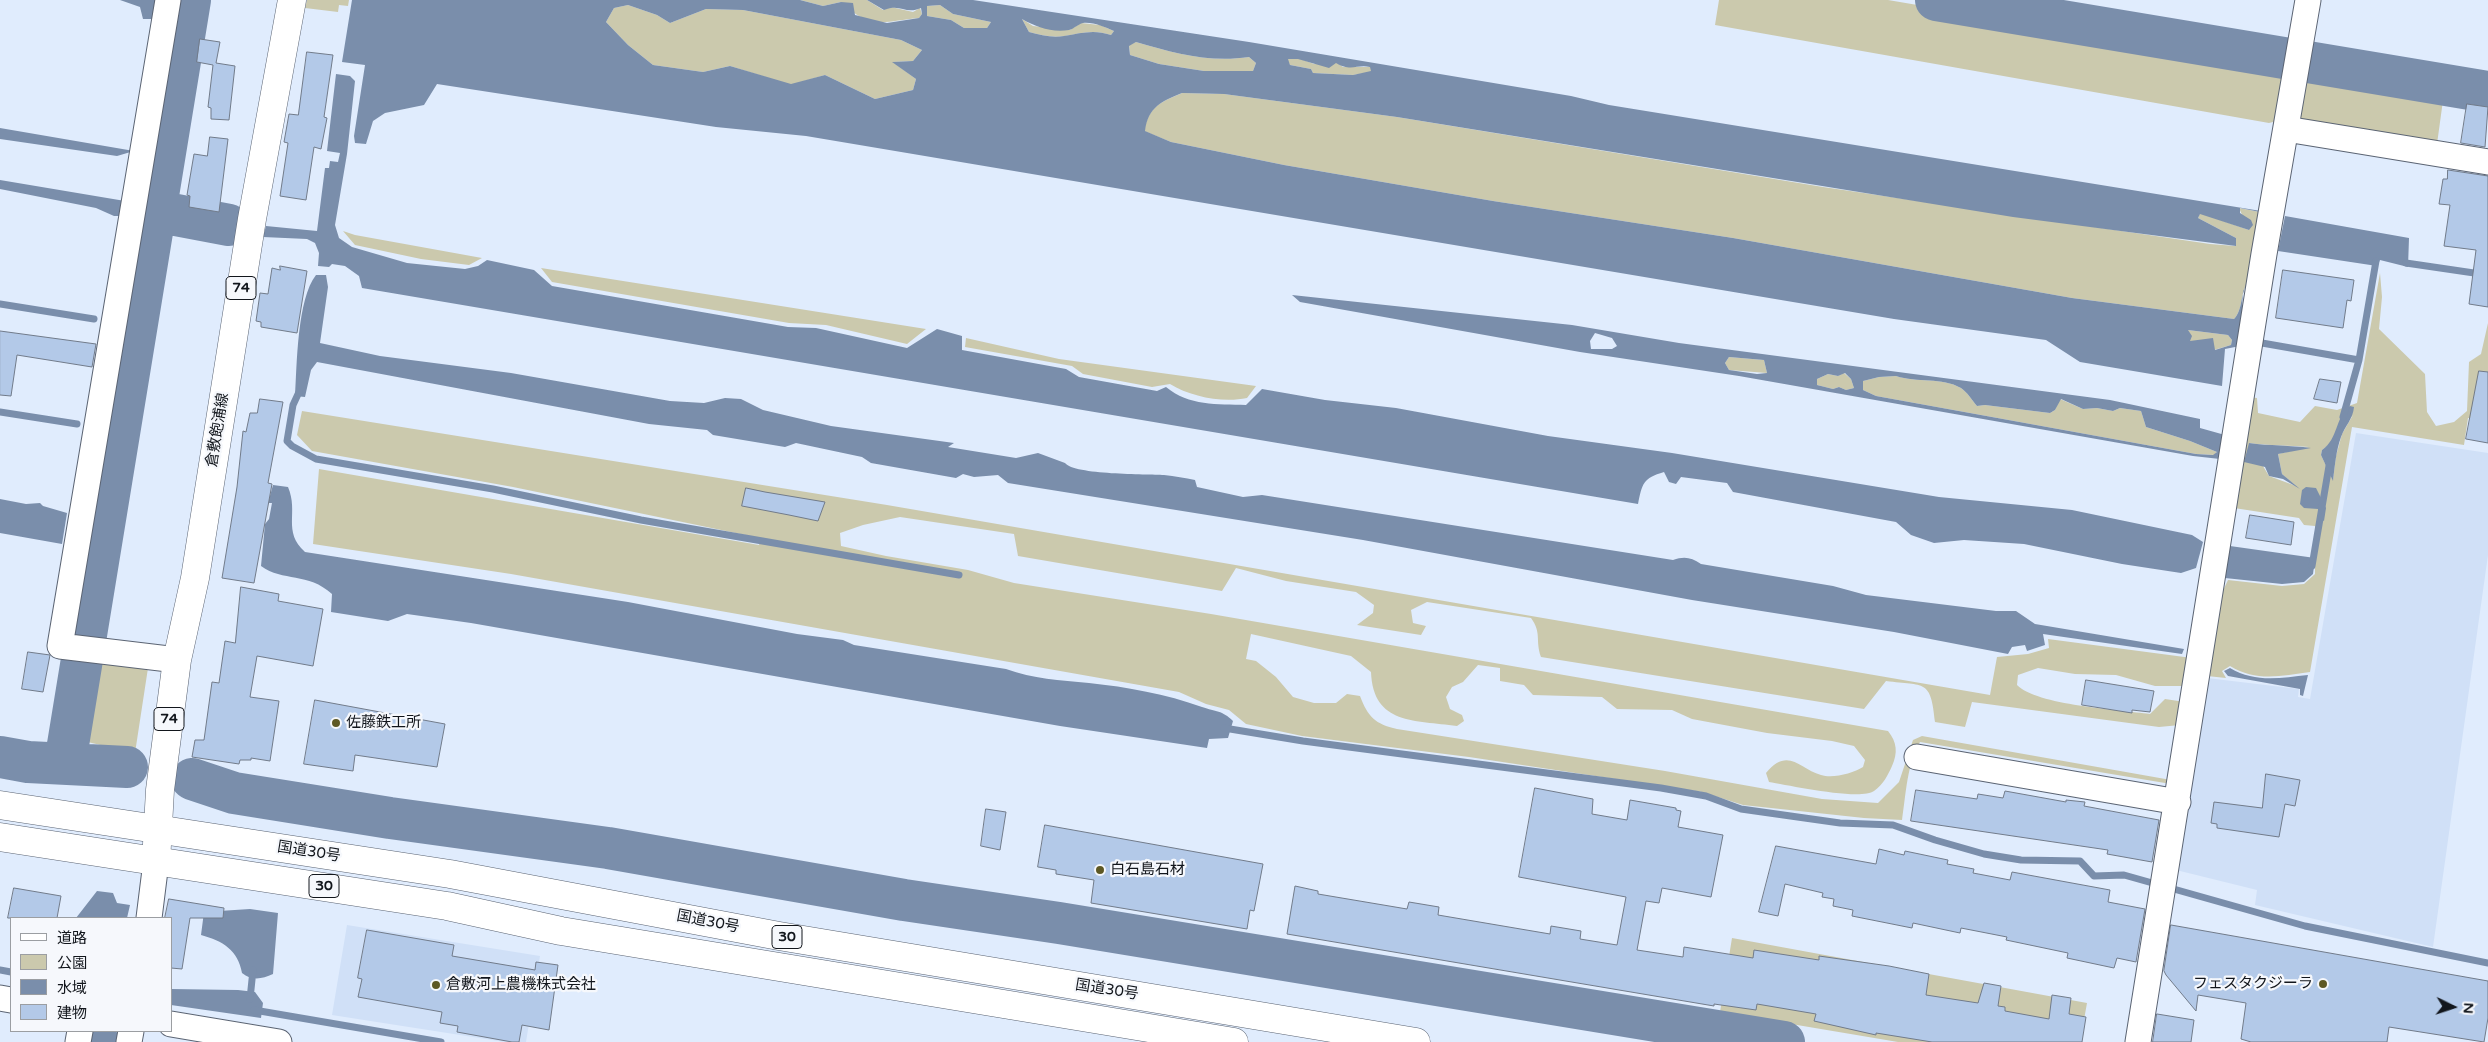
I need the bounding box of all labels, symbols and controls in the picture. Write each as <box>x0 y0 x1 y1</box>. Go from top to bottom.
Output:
road number: 74 <box>226 276 256 300</box>
street label: 倉敷飽浦線 <box>203 392 233 468</box>
road number: 74 <box>154 708 184 731</box>
place label: 佐藤鉄工所 <box>346 714 421 732</box>
marker: 佐藤鉄工所 <box>330 717 342 729</box>
street label: 国道30号 <box>276 838 342 866</box>
place label: 白石島石材 <box>1110 861 1185 879</box>
marker: 白石島石材 <box>1094 864 1106 876</box>
road number: 30 <box>309 874 339 898</box>
street label: 国道30号 <box>675 907 741 937</box>
legend <box>10 917 172 1032</box>
road number: 30 <box>772 926 802 949</box>
text: 道路 <box>57 929 87 947</box>
text: 公園 <box>57 954 87 972</box>
place label: フェスタクジーラ <box>2193 975 2313 993</box>
place label: 倉敷河上農機株式会社 <box>446 976 596 994</box>
street label: 国道30号 <box>1074 976 1140 1004</box>
marker: フェスタクジーラ <box>2317 978 2329 990</box>
text: 水域 <box>57 979 87 997</box>
marker: 倉敷河上農機株式会社 <box>430 979 442 991</box>
north arrow <box>2428 982 2478 1032</box>
text: N <box>2460 1002 2477 1014</box>
text: 建物 <box>57 1004 87 1022</box>

